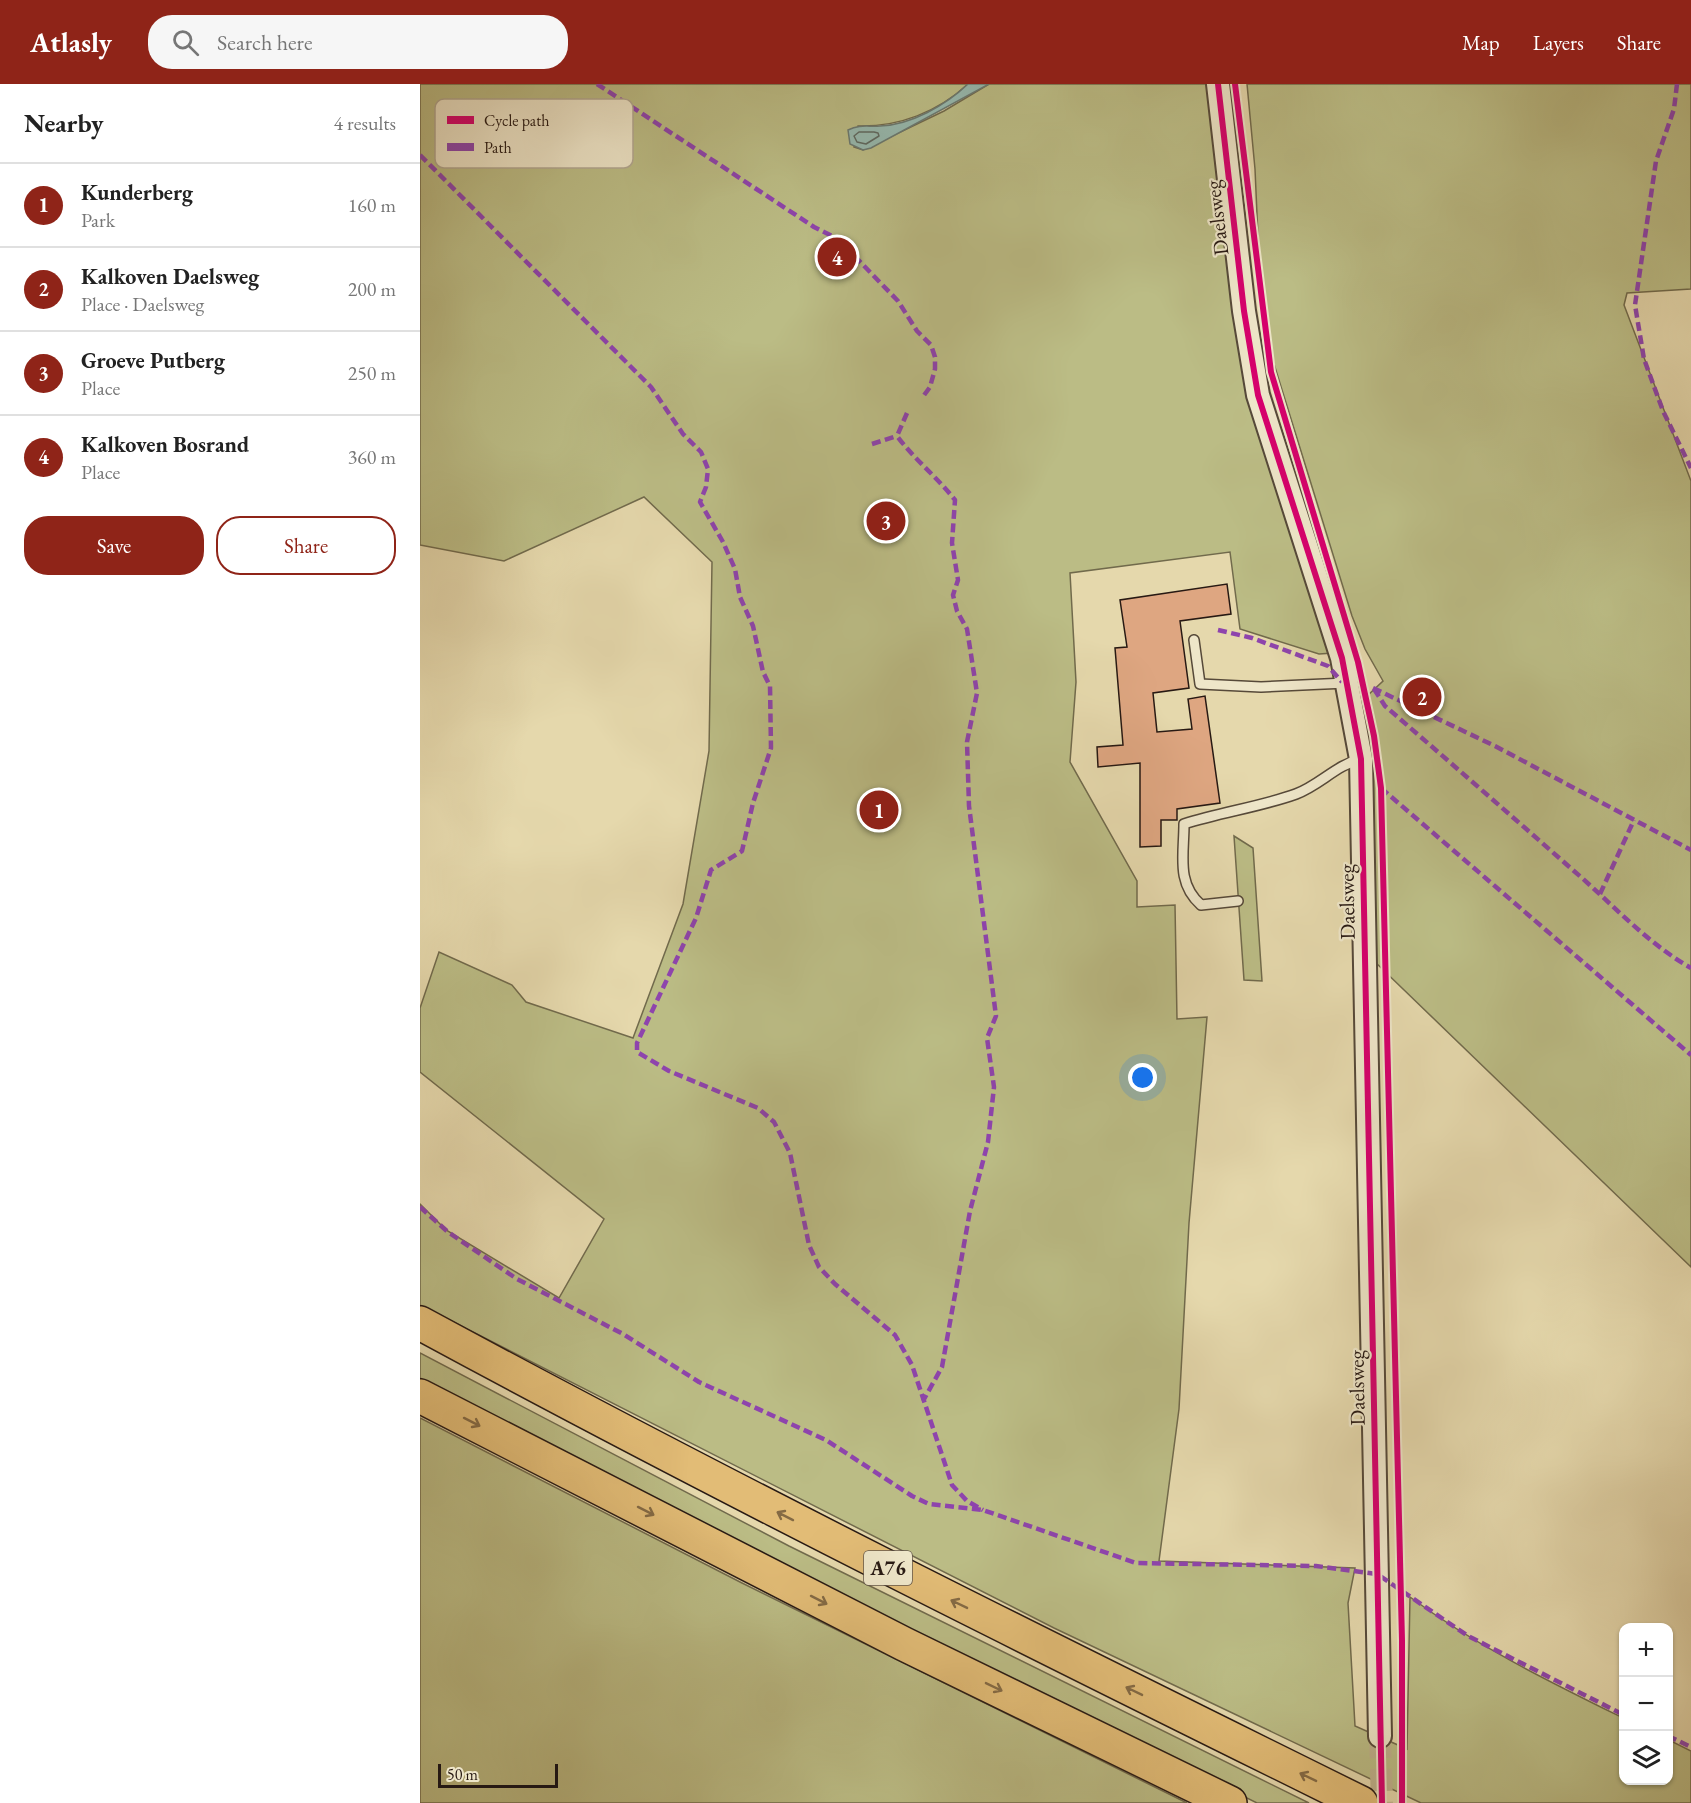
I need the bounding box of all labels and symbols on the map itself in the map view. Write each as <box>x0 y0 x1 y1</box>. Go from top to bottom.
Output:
legend <box>435 99 633 168</box>
text: Cycle path <box>484 110 549 131</box>
text: Path <box>484 137 512 158</box>
street label: Daelsweg <box>1198 178 1234 257</box>
pin: 4 <box>818 234 856 279</box>
pin: 3 <box>866 498 906 544</box>
pin: 2 <box>1402 674 1442 720</box>
pin: 1 <box>860 788 898 832</box>
street label: Daelsweg <box>1332 863 1361 940</box>
your location <box>1128 1063 1157 1092</box>
street label: Daelsweg <box>1342 1349 1371 1426</box>
one-way arrow <box>463 1417 481 1429</box>
one-way arrow <box>636 1506 654 1517</box>
one-way arrow <box>777 1510 794 1522</box>
road number: A76 <box>864 1551 912 1585</box>
one-way arrow <box>810 1594 827 1606</box>
one-way arrow <box>950 1598 968 1610</box>
one-way arrow <box>984 1682 1002 1694</box>
one-way arrow <box>1125 1684 1143 1696</box>
scale bar <box>438 1761 558 1788</box>
one-way arrow <box>1300 1771 1318 1782</box>

